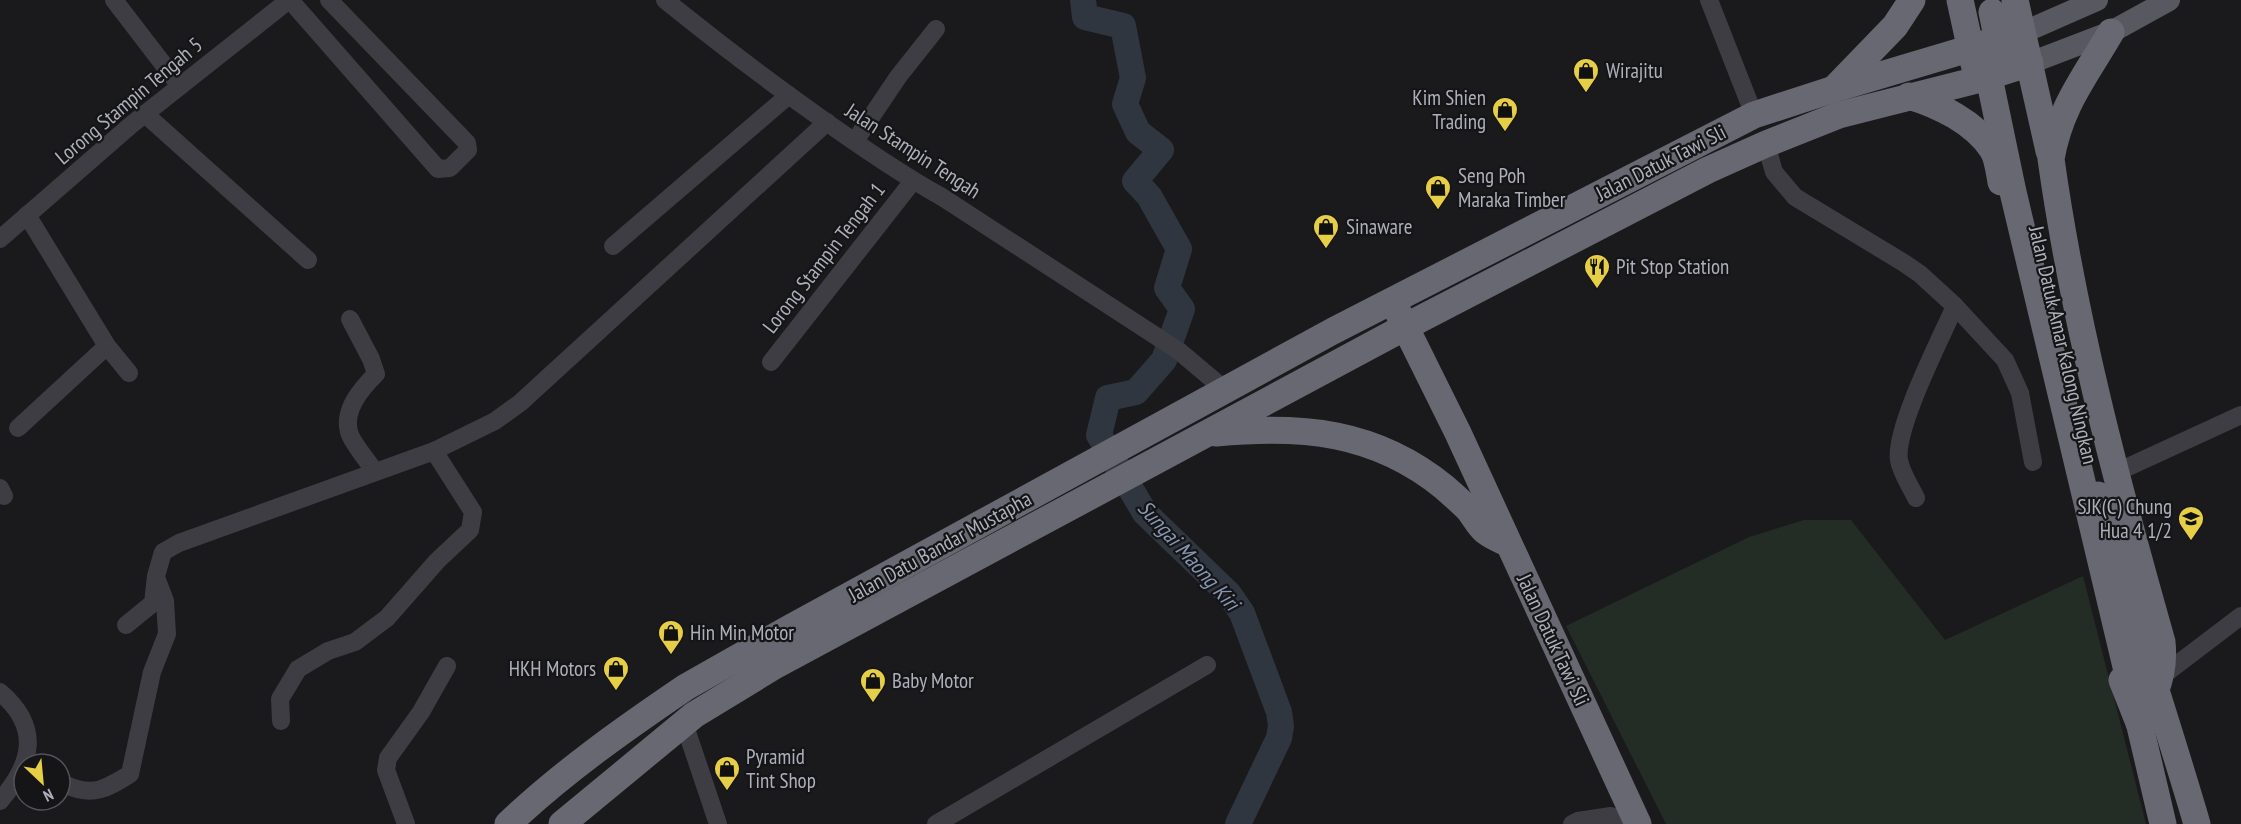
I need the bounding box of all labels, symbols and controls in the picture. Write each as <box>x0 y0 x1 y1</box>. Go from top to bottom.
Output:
street label: Lorong Stampin Tengah 5 <box>50 31 208 170</box>
shop icon: Wirajitu <box>1571 56 1601 94</box>
place label: Wirajitu <box>1606 57 1663 84</box>
place label: Kim Shien Trading <box>1412 84 1486 135</box>
shop icon: Kim Shien Trading <box>1490 95 1520 133</box>
street label: Jalan Stampin Tengah <box>840 96 986 204</box>
street label: Jalan Datuk Tawi Sli <box>1590 118 1730 207</box>
place label: Seng Poh Maraka Timber <box>1458 162 1566 213</box>
shop icon: Seng Poh Maraka Timber <box>1423 173 1453 211</box>
street label: Lorong Stampin Tengah 1 <box>756 177 891 338</box>
shop icon: Sinaware <box>1311 212 1341 250</box>
place label: Sinaware <box>1346 213 1412 240</box>
street label: Jalan Datuk Amar Kalong Ningkan <box>2023 222 2104 467</box>
restaurant icon: Pit Stop Station <box>1582 252 1612 290</box>
place label: Pit Stop Station <box>1616 253 1729 280</box>
street label: Jalan Datu Bandar Mustapha <box>843 485 1036 609</box>
place label: SJK(C) Chung Hua 4 1/2 <box>2077 493 2172 544</box>
water label: Sungai Maong Kiri <box>1132 494 1248 618</box>
school or university icon: SJK(C) Chung Hua 4 1/2 <box>2176 504 2206 542</box>
street label: Jalan Datuk Tawi Sli <box>1511 569 1596 710</box>
shop icon: Hin Min Motor <box>656 618 686 656</box>
place label: Hin Min Motor <box>690 619 794 646</box>
shop icon: HKH Motors <box>601 654 631 692</box>
place label: HKH Motors <box>509 655 596 682</box>
shop icon: Baby Motor <box>858 666 888 704</box>
place label: Baby Motor <box>892 667 974 694</box>
place label: Pyramid Tint Shop <box>746 743 816 794</box>
north arrow <box>12 752 72 812</box>
shop icon: Pyramid Tint Shop <box>712 754 742 792</box>
text: N <box>40 785 57 806</box>

